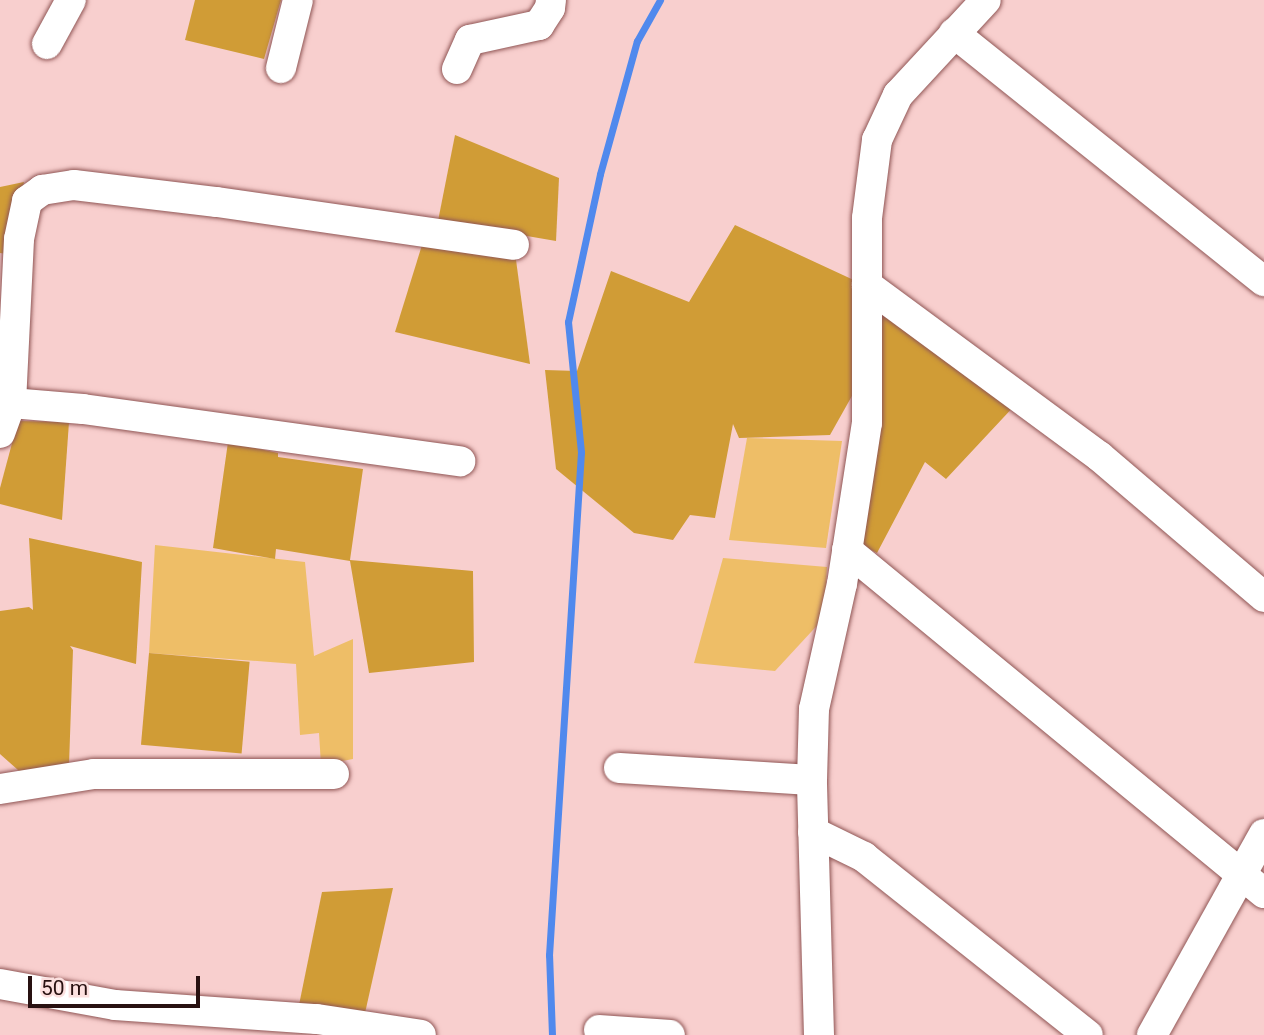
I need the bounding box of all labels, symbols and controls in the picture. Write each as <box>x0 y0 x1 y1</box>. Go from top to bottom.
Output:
scale bar <box>32 962 203 1006</box>
text: 50 m <box>41 976 88 1000</box>

